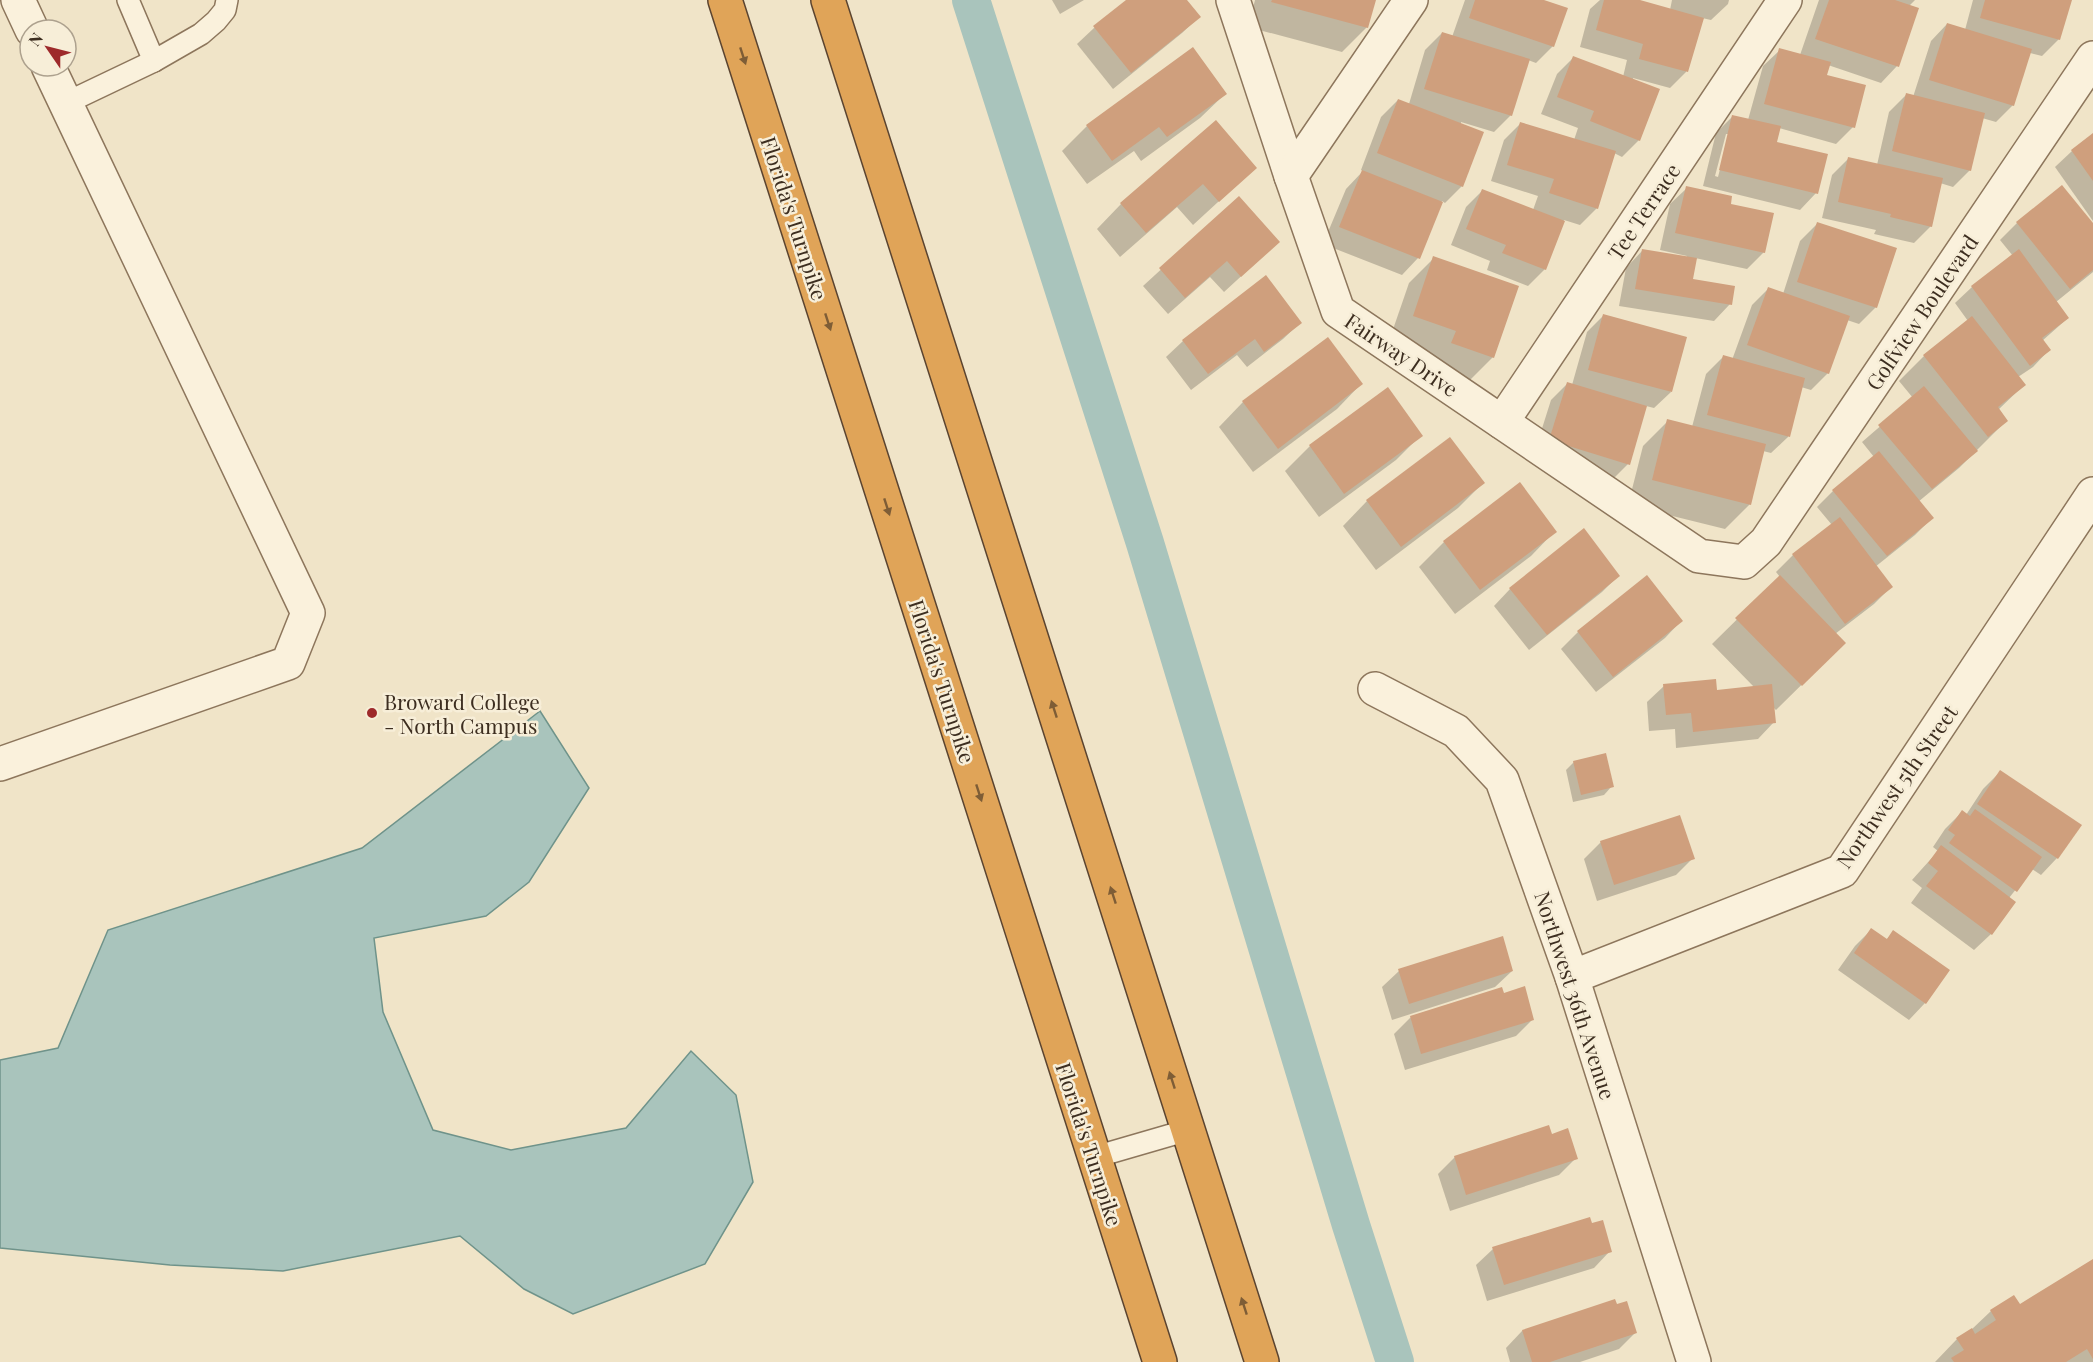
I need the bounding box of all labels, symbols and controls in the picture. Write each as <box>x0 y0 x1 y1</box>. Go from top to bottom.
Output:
north arrow <box>18 18 78 78</box>
text: N <box>23 28 47 50</box>
one-way arrow <box>739 47 748 65</box>
street label: Florida's Turnpike <box>755 133 835 303</box>
street label: Tee Terrace <box>1600 157 1686 265</box>
street label: Golfview Boulevard <box>1859 229 1983 395</box>
street label: Fairway Drive <box>1340 306 1464 402</box>
one-way arrow <box>824 313 833 331</box>
one-way arrow <box>883 498 893 516</box>
street label: Florida's Turnpike <box>903 596 983 766</box>
place label: Broward College - North Campus <box>384 687 540 739</box>
street label: Northwest 5th Street <box>1829 698 1963 873</box>
one-way arrow <box>1049 700 1058 718</box>
marker: Broward College - North Campus <box>365 706 379 720</box>
one-way arrow <box>974 784 984 802</box>
one-way arrow <box>1108 886 1117 904</box>
street label: Northwest 36th Avenue <box>1529 887 1623 1103</box>
street label: Florida's Turnpike <box>1050 1059 1130 1229</box>
one-way arrow <box>1167 1071 1176 1089</box>
one-way arrow <box>1239 1297 1248 1315</box>

